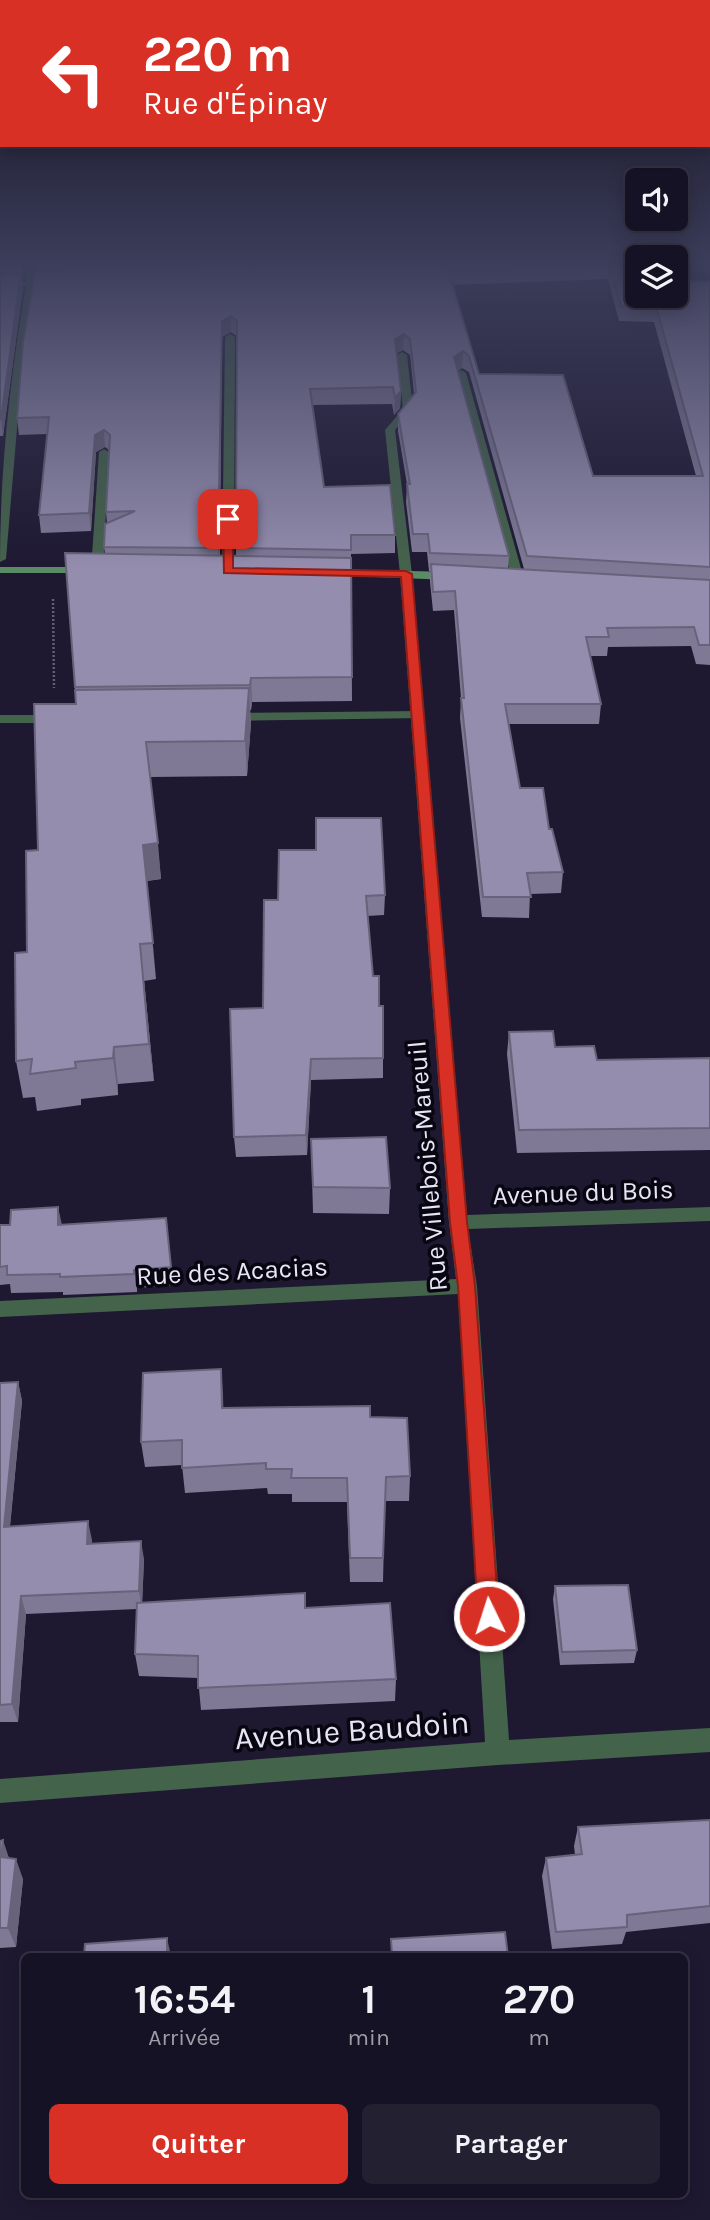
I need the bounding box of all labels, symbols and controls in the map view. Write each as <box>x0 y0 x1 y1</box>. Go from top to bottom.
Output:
text: 220 m <box>143 26 292 83</box>
icon: left <box>28 28 119 119</box>
text: Rue d'Épinay <box>143 85 327 122</box>
map controls <box>625 168 688 308</box>
button: sound <box>625 168 688 231</box>
button: layers <box>625 245 688 308</box>
pin <box>198 489 258 549</box>
icon: arrive <box>209 500 247 538</box>
street label: Rue Villebois-Mareuil <box>401 1039 454 1293</box>
street label: Avenue du Bois <box>492 1174 674 1211</box>
street label: Rue des Acacias <box>136 1251 329 1292</box>
position arrow <box>452 1579 526 1653</box>
street label: Avenue Baudoin <box>233 1704 471 1757</box>
text: 16:54 <box>134 1974 235 2024</box>
text: 1 <box>361 1974 376 2024</box>
text: 270 <box>502 1974 575 2024</box>
text: Arrivée <box>148 2024 220 2051</box>
text: min <box>348 2024 390 2051</box>
text: m <box>528 2024 550 2051</box>
button: Quitter <box>49 2104 348 2184</box>
button: Partager <box>362 2104 660 2184</box>

